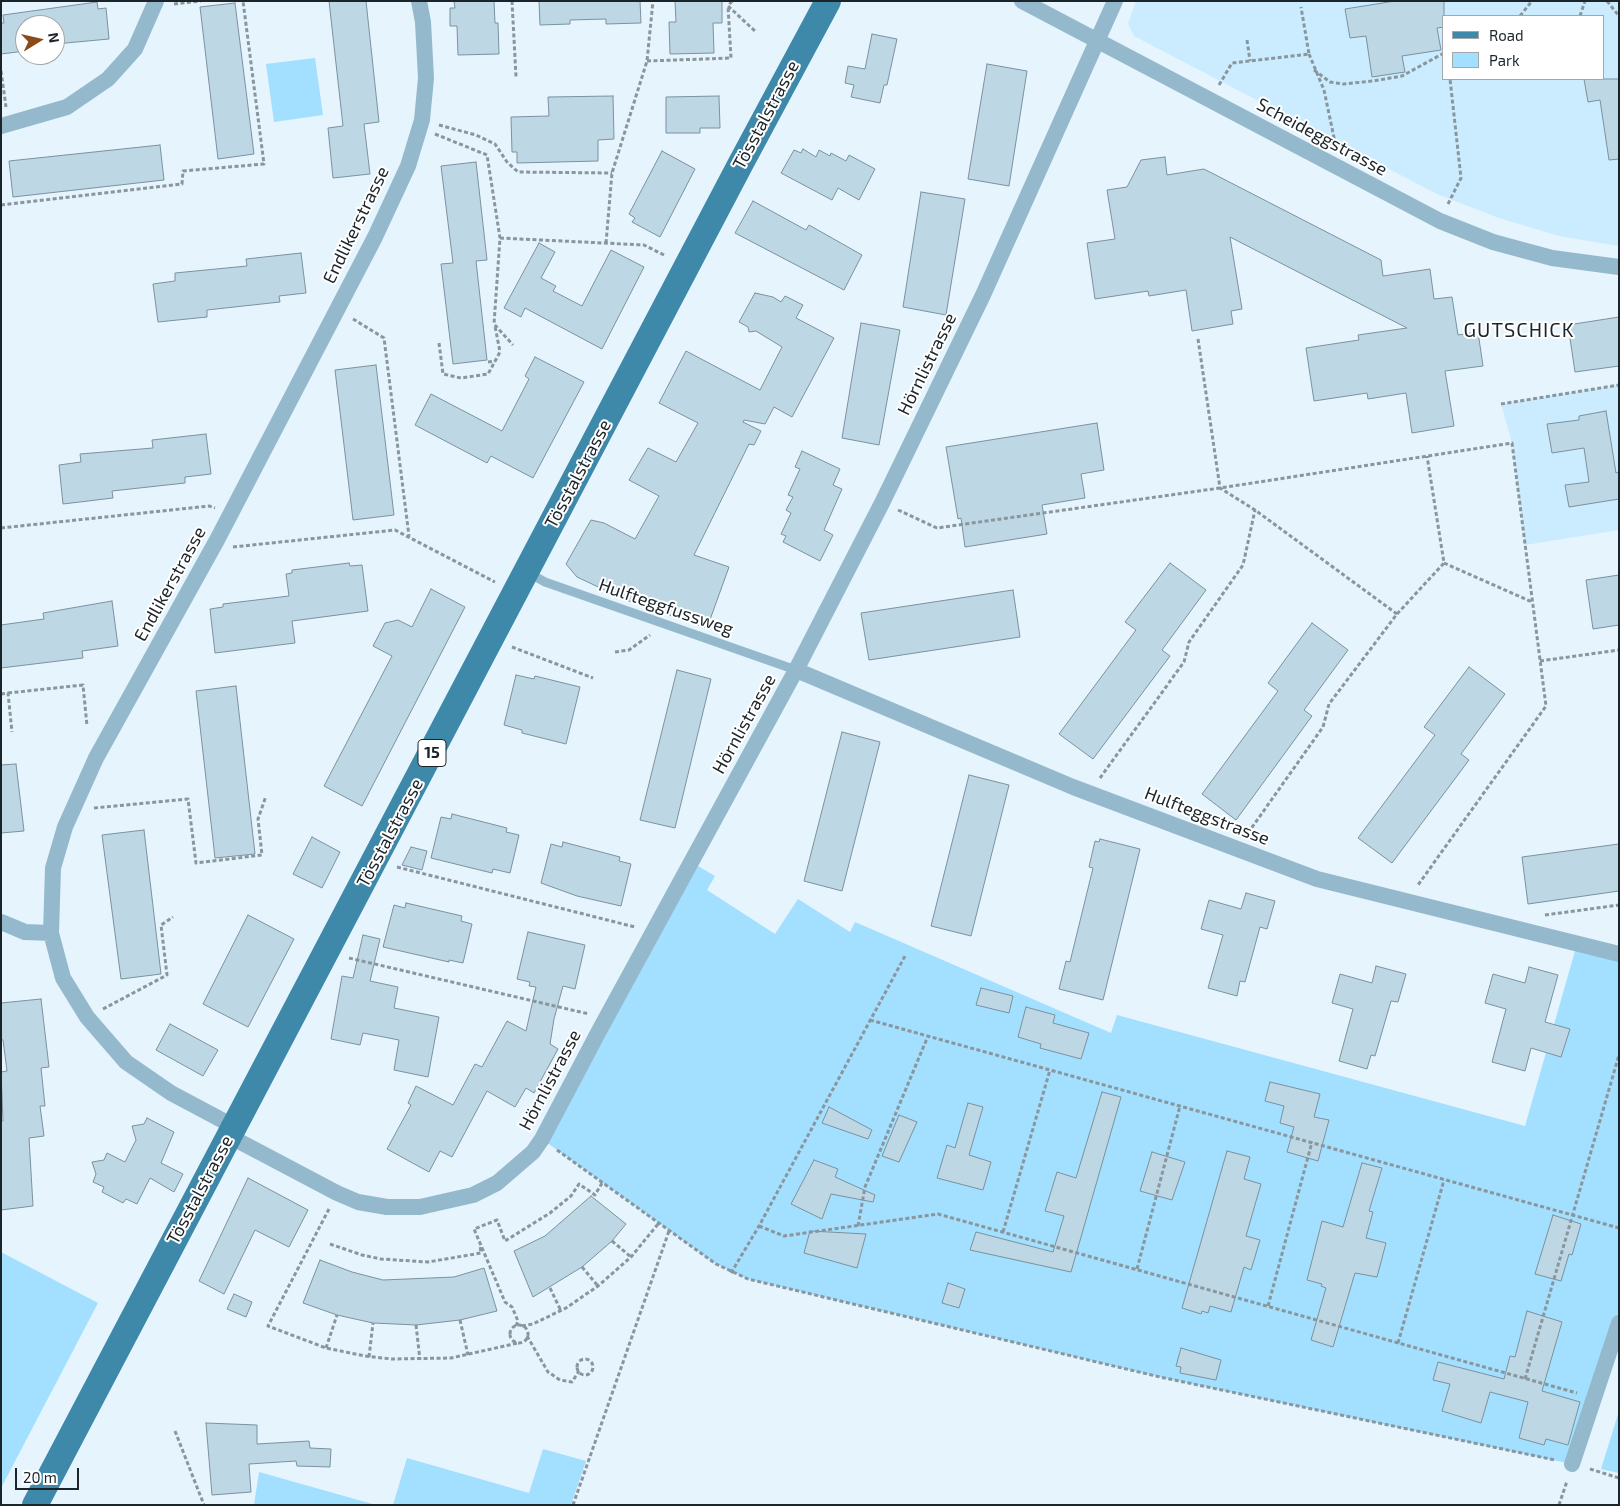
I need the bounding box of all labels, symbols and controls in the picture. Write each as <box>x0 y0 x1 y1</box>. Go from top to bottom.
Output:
north arrow <box>15 15 65 65</box>
legend <box>1442 15 1605 80</box>
text: Road <box>1489 26 1524 44</box>
text: N <box>45 31 64 44</box>
text: Park <box>1489 51 1520 69</box>
street label: Tösstalstrasse <box>728 57 804 173</box>
street label: Scheideggstrasse <box>1253 94 1391 180</box>
street label: Endlikerstrasse <box>318 163 394 287</box>
street label: Hörnlistrasse <box>893 309 961 419</box>
district label: GUTSCHICK <box>1462 318 1576 342</box>
street label: Tösstalstrasse <box>540 416 616 532</box>
street label: Endlikerstrasse <box>130 523 210 645</box>
street label: Hulfteggfussweg <box>596 574 736 640</box>
street label: Hörnlistrasse <box>708 670 780 778</box>
road number: 15 <box>418 740 446 766</box>
street label: Tösstalstrasse <box>352 775 428 891</box>
street label: Hulfteggstrasse <box>1141 782 1273 850</box>
street label: Hörnlistrasse <box>514 1026 586 1134</box>
street label: Tösstalstrasse <box>162 1132 238 1248</box>
scale bar <box>18 1458 81 1490</box>
text: 20 m <box>23 1468 57 1486</box>

